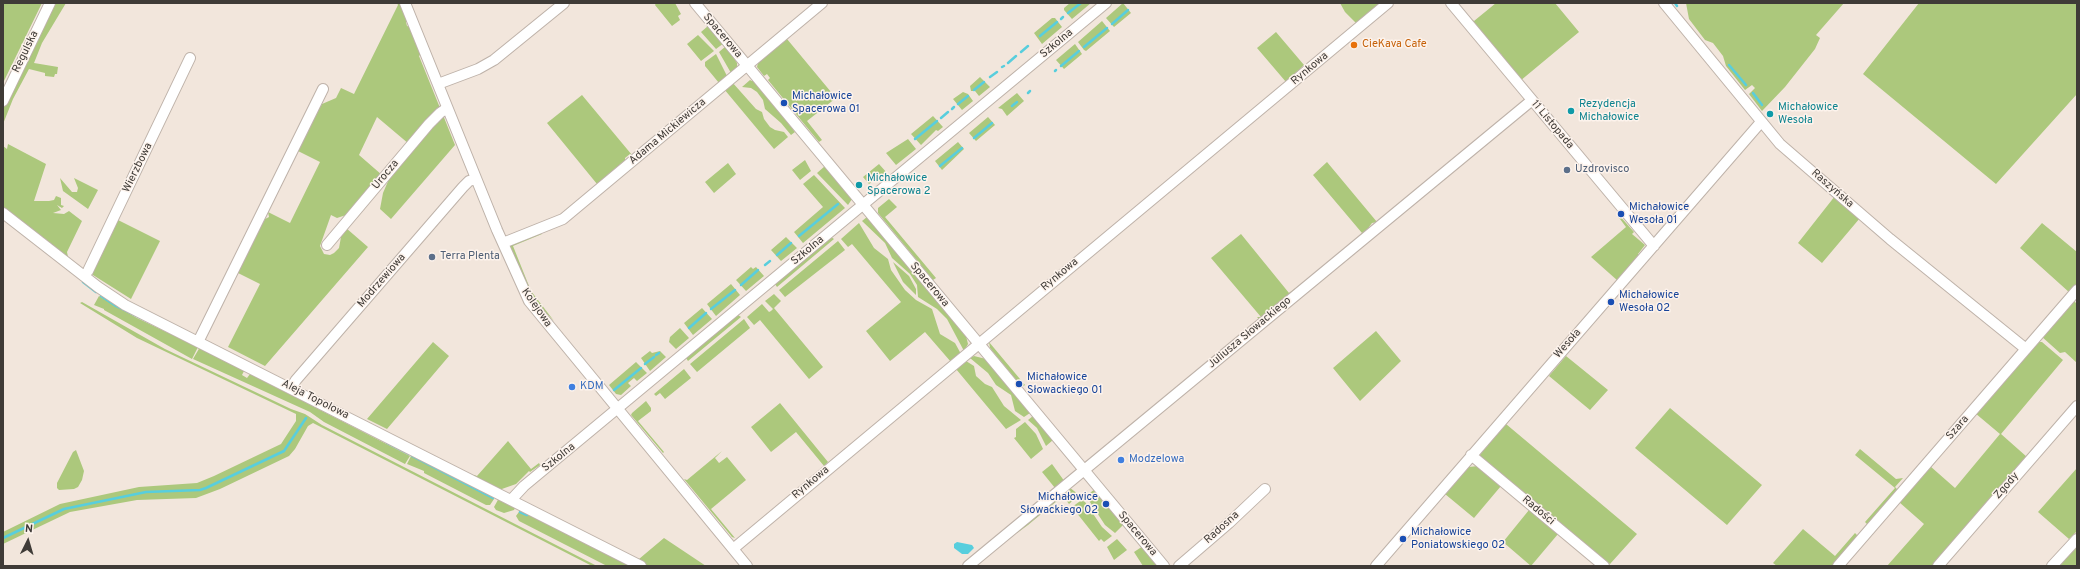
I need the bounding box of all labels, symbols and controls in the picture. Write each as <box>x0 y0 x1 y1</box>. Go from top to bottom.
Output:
street label: Spacerowa <box>700 11 744 61</box>
street label: Szkolna <box>1038 27 1076 61</box>
street label: Regulska <box>10 29 42 75</box>
place label: CieKava Cafe <box>1362 38 1427 52</box>
marker: CieKava Cafe <box>1349 40 1359 50</box>
street label: Rynkowa <box>1289 50 1331 88</box>
place label: Michałowice Spacerowa 01 <box>792 90 860 116</box>
street label: Adama Mickiewicza <box>627 96 709 168</box>
marker: Michałowice Spacerowa 01 <box>779 98 789 108</box>
street label: 11 Listopada <box>1528 98 1576 152</box>
place label: Rezydencja Michałowice <box>1579 98 1639 124</box>
place label: Michałowice Wesoła <box>1778 101 1838 127</box>
marker: Rezydencja Michałowice <box>1566 106 1576 116</box>
marker: Michałowice Wesoła <box>1765 109 1775 119</box>
street label: Wierzbowa <box>120 141 156 195</box>
street label: Urocza <box>370 157 402 193</box>
place label: Uzdrovisco <box>1575 163 1629 177</box>
marker: Uzdrovisco <box>1562 165 1572 175</box>
street label: Raszyńska <box>1808 167 1856 211</box>
place label: Michałowice Spacerowa 2 <box>867 172 930 198</box>
marker: Michałowice Spacerowa 2 <box>854 180 864 190</box>
place label: Michałowice Wesoła 01 <box>1629 201 1689 227</box>
marker: Michałowice Wesoła 01 <box>1616 209 1626 219</box>
street label: Szkolna <box>789 234 827 268</box>
place label: Terra Plenta <box>440 250 500 264</box>
street label: Modrzewiowa <box>355 251 409 311</box>
marker: Terra Plenta <box>427 252 437 262</box>
street label: Rynkowa <box>1039 256 1081 294</box>
street label: Spacerowa <box>907 260 951 310</box>
street label: Kolejowa <box>518 286 554 330</box>
place label: Michałowice Wesoła 02 <box>1619 289 1679 315</box>
street label: Juliusza Słowackiego <box>1206 294 1294 372</box>
marker: Michałowice Wesoła 02 <box>1606 297 1616 307</box>
street label: Wesoła <box>1552 327 1584 361</box>
place label: Michałowice Słowackiego 01 <box>1027 371 1102 397</box>
street label: Aleja Topolowa <box>279 377 351 423</box>
marker: Michałowice Słowackiego 01 <box>1014 379 1024 389</box>
place label: KDM <box>580 380 604 394</box>
marker: KDM <box>567 382 577 392</box>
street label: Szara <box>1944 413 1972 443</box>
street label: Szkolna <box>540 441 578 475</box>
place label: Modzelowa <box>1129 453 1184 467</box>
marker: Modzelowa <box>1116 455 1126 465</box>
street label: Rynkowa <box>790 464 832 502</box>
street label: Zgody <box>1992 470 2022 502</box>
place label: Michałowice Słowackiego 02 <box>1020 491 1098 517</box>
street label: Radości <box>1519 493 1557 529</box>
marker: Michałowice Słowackiego 02 <box>1101 499 1111 509</box>
street label: Spacerowa <box>1115 509 1159 559</box>
street label: Radosna <box>1202 509 1242 547</box>
north arrow <box>8 521 48 561</box>
text: N <box>24 522 34 536</box>
place label: Michałowice Poniatowskiego 02 <box>1411 526 1505 552</box>
marker: Michałowice Poniatowskiego 02 <box>1398 534 1408 544</box>

